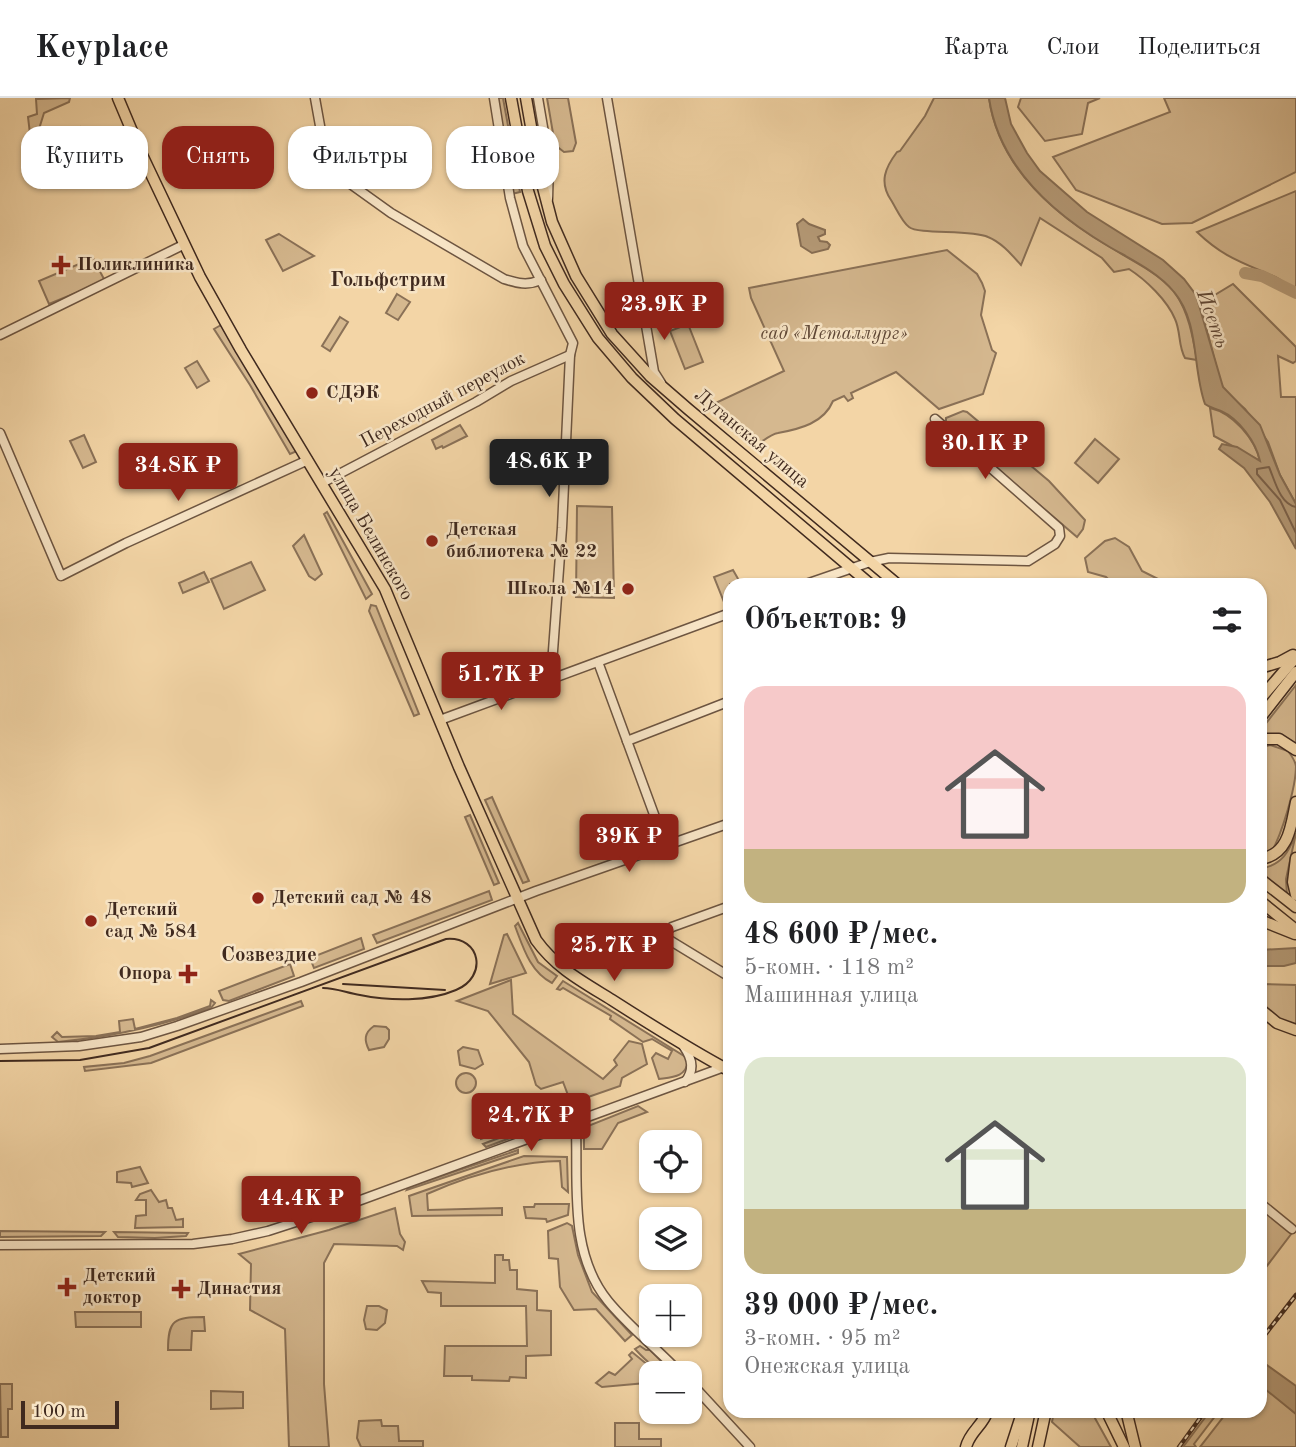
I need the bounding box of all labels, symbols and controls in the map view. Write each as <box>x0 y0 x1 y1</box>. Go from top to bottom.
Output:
text: Keyplace <box>35 32 169 65</box>
text: Карта <box>944 36 1009 60</box>
text: Слои <box>1047 36 1100 60</box>
text: Поделиться <box>1138 36 1261 60</box>
chip: Купить <box>21 126 148 189</box>
chip: Снять <box>162 126 274 189</box>
chip: Фильтры <box>288 126 432 189</box>
chip: Новое <box>446 126 559 189</box>
marker: Поликлиника <box>51 255 71 275</box>
place label: Поликлиника <box>77 256 195 275</box>
district label: Гольфстрим <box>330 270 446 291</box>
pin: 23.9K ₽ <box>599 282 729 342</box>
water label: Исеть <box>1191 286 1232 351</box>
text: 23.9K ₽ <box>621 293 707 316</box>
park label: сад «Металлург» <box>760 325 908 344</box>
street label: Переходный переулок <box>357 349 529 453</box>
place label: СДЭК <box>326 384 379 403</box>
marker: СДЭК <box>304 385 320 401</box>
street label: Луганская улица <box>690 386 812 493</box>
pin: 30.1K ₽ <box>920 422 1050 481</box>
text: 30.1K ₽ <box>942 432 1028 455</box>
pin: 48.6K ₽ <box>484 440 614 499</box>
pin: 34.8K ₽ <box>113 444 243 503</box>
text: 48.6K ₽ <box>506 450 592 473</box>
text: 34.8K ₽ <box>135 454 221 477</box>
street label: улица Белинского <box>324 464 416 604</box>
place label: Детская библиотека № 22 <box>446 521 597 562</box>
marker: Детская библиотека № 22 <box>424 533 440 549</box>
place label: Школа №14 <box>506 580 614 599</box>
marker: Школа №14 <box>620 581 636 597</box>
icon: filters <box>1208 601 1246 639</box>
text: Объектов: 9 <box>744 605 907 635</box>
pin: 51.7K ₽ <box>436 652 566 712</box>
text: 51.7K ₽ <box>458 663 544 686</box>
icon: home <box>932 731 1058 857</box>
pin: 39K ₽ <box>580 814 678 874</box>
text: 39K ₽ <box>596 825 662 848</box>
place label: Детский сад № 48 <box>272 889 432 908</box>
marker: Детский сад № 48 <box>250 890 266 906</box>
place label: Детский сад № 584 <box>105 901 197 942</box>
marker: Детский сад № 584 <box>83 913 99 929</box>
text: 48 600 ₽/мес. <box>744 920 938 950</box>
pin: 25.7K ₽ <box>549 924 679 983</box>
text: 25.7K ₽ <box>571 934 657 957</box>
district label: Созвездие <box>221 945 317 966</box>
text: 5-комн. · 118 m² <box>744 956 914 979</box>
marker: Опора <box>178 964 198 984</box>
place label: Опора <box>118 965 172 984</box>
text: Машинная улица <box>744 984 918 1007</box>
pin: 24.7K ₽ <box>466 1094 596 1153</box>
icon: home <box>932 1102 1058 1228</box>
text: 24.7K ₽ <box>488 1104 574 1127</box>
map controls <box>639 1130 702 1424</box>
button: locate <box>639 1130 702 1193</box>
pin: 44.4K ₽ <box>236 1176 366 1236</box>
text: 44.4K ₽ <box>258 1187 344 1210</box>
button: layers <box>639 1207 702 1270</box>
place label: Детский доктор <box>83 1267 156 1308</box>
marker: Детский доктор <box>57 1277 77 1297</box>
marker: Династия <box>171 1279 191 1299</box>
place label: Династия <box>197 1280 281 1299</box>
button: + <box>639 1284 702 1347</box>
text: 39 000 ₽/мес. <box>744 1291 938 1321</box>
text: 3-комн. · 95 m² <box>744 1327 901 1350</box>
text: Онежская улица <box>744 1355 910 1378</box>
button: − <box>639 1361 702 1424</box>
scale bar <box>21 1398 119 1430</box>
text: 100 m <box>32 1403 85 1422</box>

